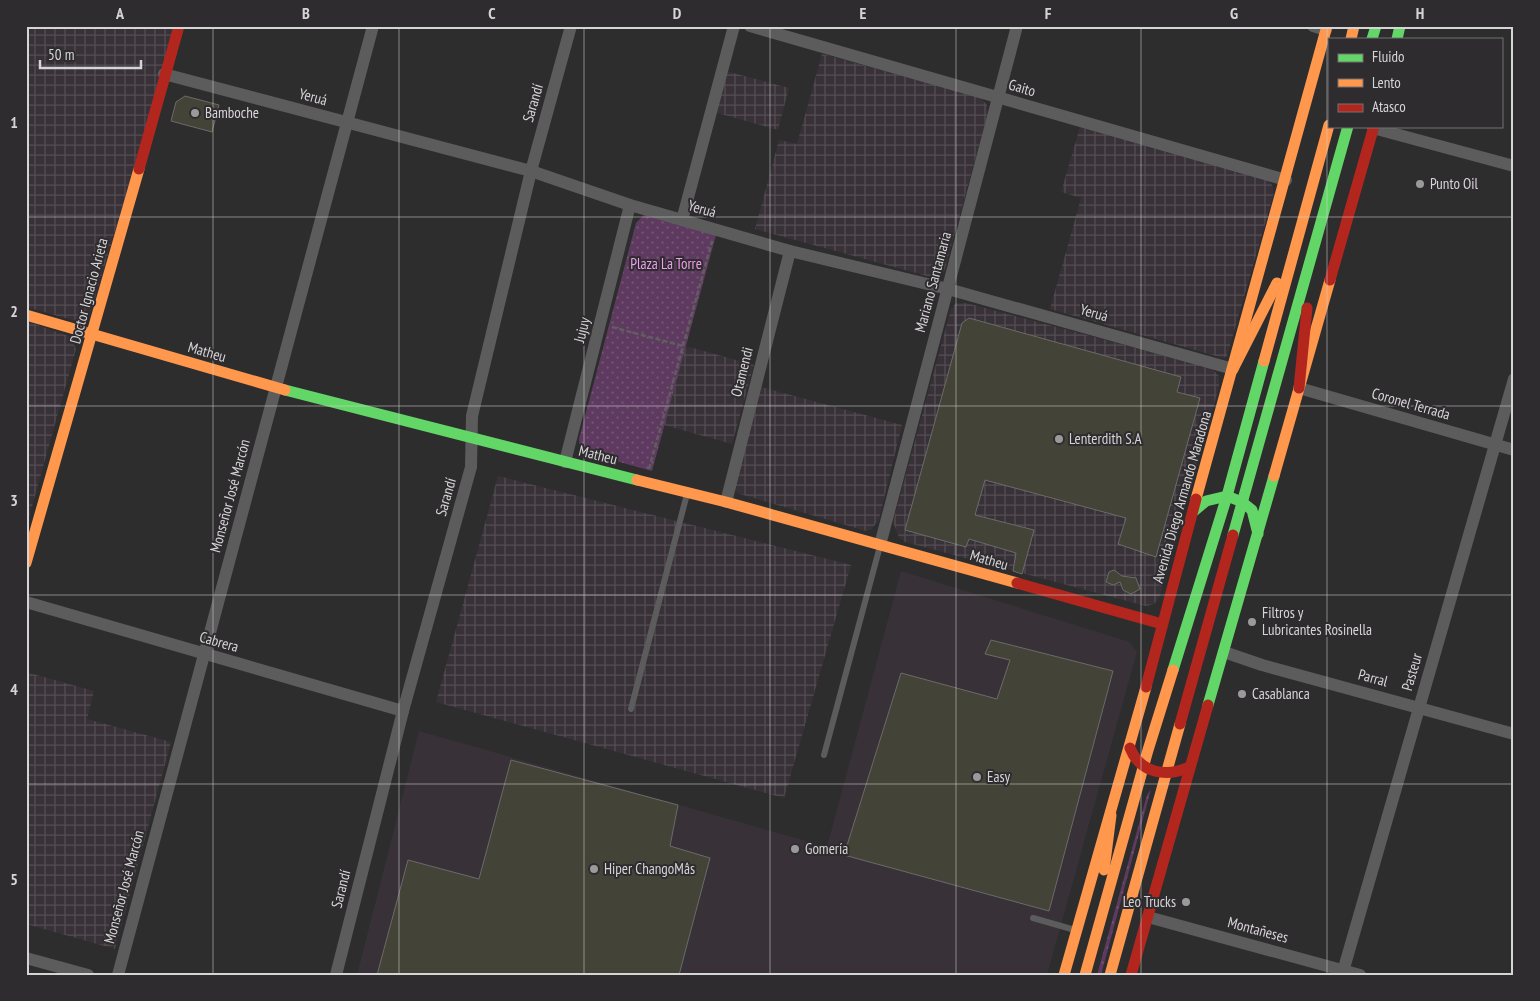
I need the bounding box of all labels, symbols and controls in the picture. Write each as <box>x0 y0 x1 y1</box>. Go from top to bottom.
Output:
text: A <box>115 3 125 23</box>
text: B <box>302 3 310 23</box>
text: C <box>488 3 496 23</box>
text: D <box>673 3 682 23</box>
text: E <box>860 3 867 23</box>
text: F <box>1045 3 1052 23</box>
text: G <box>1230 3 1238 23</box>
text: H <box>1416 3 1424 23</box>
scale bar <box>40 38 141 70</box>
legend <box>1328 38 1502 128</box>
text: 50 m <box>48 45 74 64</box>
text: Fluido <box>1372 47 1404 66</box>
text: Lento <box>1372 73 1401 92</box>
street label: Gaito <box>1006 75 1038 100</box>
street label: Sarandí <box>518 81 547 124</box>
street label: Yeruá <box>297 84 329 109</box>
text: Atasco <box>1372 97 1406 116</box>
place label: Bamboche <box>205 103 259 122</box>
marker: Bamboche <box>189 107 201 119</box>
text: 1 <box>10 112 18 132</box>
place label: Punto Oil <box>1430 174 1479 193</box>
marker: Punto Oil <box>1414 178 1426 190</box>
street label: Yeruá <box>686 195 718 222</box>
street label: Mariano Santamaria <box>910 229 955 334</box>
street label: Doctor Ignacio Arieta <box>65 236 112 346</box>
park label: Plaza La Torre <box>630 254 702 273</box>
street label: Yeruá <box>1078 299 1110 326</box>
text: 2 <box>10 301 18 321</box>
street label: Jujuy <box>569 315 594 346</box>
street label: Matheu <box>186 337 229 366</box>
street label: Otamendi <box>726 345 757 399</box>
street label: Coronel Terrada <box>1370 383 1453 424</box>
street label: Avenida Diego Armando Maradona <box>1148 409 1215 585</box>
place label: Lenterdith S.A <box>1069 429 1142 448</box>
marker: Lenterdith S.A <box>1053 433 1065 445</box>
street label: Monseñor José Marcón <box>205 437 254 555</box>
street label: Matheu <box>577 441 619 468</box>
street label: Sarandí <box>431 475 460 518</box>
text: 3 <box>10 490 18 510</box>
street label: Matheu <box>968 545 1011 574</box>
place label: Filtros y Lubricantes Rosinella <box>1262 603 1372 639</box>
marker: Filtros y Lubricantes Rosinella <box>1246 616 1258 628</box>
street label: Cabrera <box>197 627 241 656</box>
street label: Pasteur <box>1397 650 1426 693</box>
street label: Parral <box>1356 664 1391 691</box>
text: 4 <box>10 679 18 699</box>
place label: Casablanca <box>1252 684 1310 703</box>
marker: Casablanca <box>1236 688 1248 700</box>
place label: Easy <box>987 767 1011 786</box>
marker: Easy <box>971 771 983 783</box>
street label: Monseñor José Marcón <box>99 828 148 946</box>
place label: Gomería <box>805 839 848 858</box>
marker: Gomería <box>789 843 801 855</box>
place label: Hiper ChangoMâs <box>604 859 695 878</box>
marker: Hiper ChangoMâs <box>588 863 600 875</box>
street label: Sarandí <box>327 867 355 910</box>
text: 5 <box>10 869 18 889</box>
place label: Leo Trucks <box>1123 892 1176 911</box>
marker: Leo Trucks <box>1180 896 1192 908</box>
street label: Montañeses <box>1226 912 1290 947</box>

